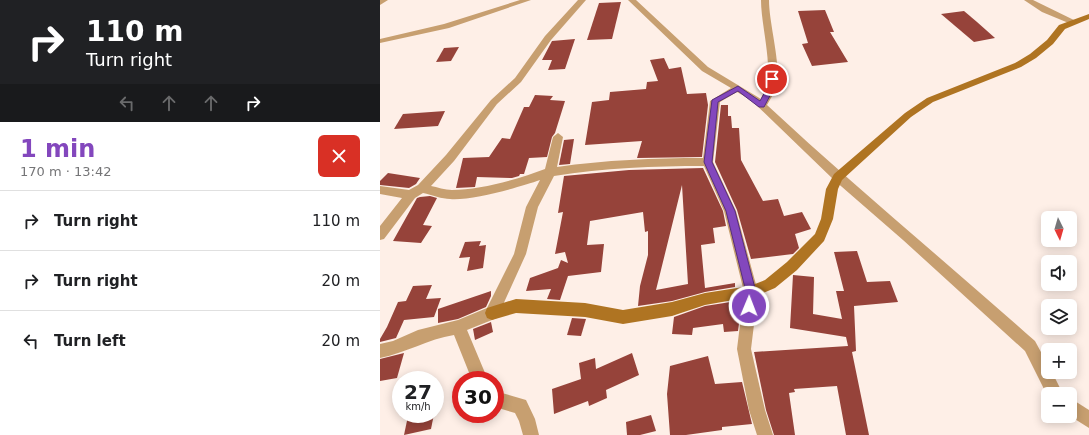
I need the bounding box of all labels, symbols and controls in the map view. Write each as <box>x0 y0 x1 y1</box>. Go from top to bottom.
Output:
text: 110 m <box>86 15 183 48</box>
icon: right <box>20 16 72 68</box>
text: Turn right <box>86 49 172 70</box>
pin <box>755 62 789 96</box>
icon: arrive <box>761 68 783 90</box>
icon: left <box>116 92 138 114</box>
icon: ahead <box>158 92 180 114</box>
icon: ahead <box>200 92 222 114</box>
icon: right <box>242 92 264 114</box>
text: 1 min <box>20 135 95 163</box>
button: close <box>318 135 360 177</box>
text: 170 m · 13:42 <box>20 164 111 179</box>
icon: right <box>20 210 42 232</box>
north arrow <box>1041 211 1077 247</box>
map controls <box>1041 211 1077 423</box>
text: Turn right <box>54 212 138 230</box>
text: 110 m <box>312 212 360 230</box>
button: sound <box>1041 255 1077 291</box>
icon: right <box>20 270 42 292</box>
text: Turn right <box>54 272 138 290</box>
text: 20 m <box>322 272 360 290</box>
position arrow <box>728 285 770 327</box>
button: layers <box>1041 299 1077 335</box>
icon: left <box>20 330 42 352</box>
text: Turn left <box>54 332 126 350</box>
text: 20 m <box>322 332 360 350</box>
button: + <box>1041 343 1077 379</box>
speed limit sign: 30 <box>452 371 504 423</box>
text: 27 <box>404 380 432 404</box>
button: − <box>1041 387 1077 423</box>
text: km/h <box>405 401 431 412</box>

